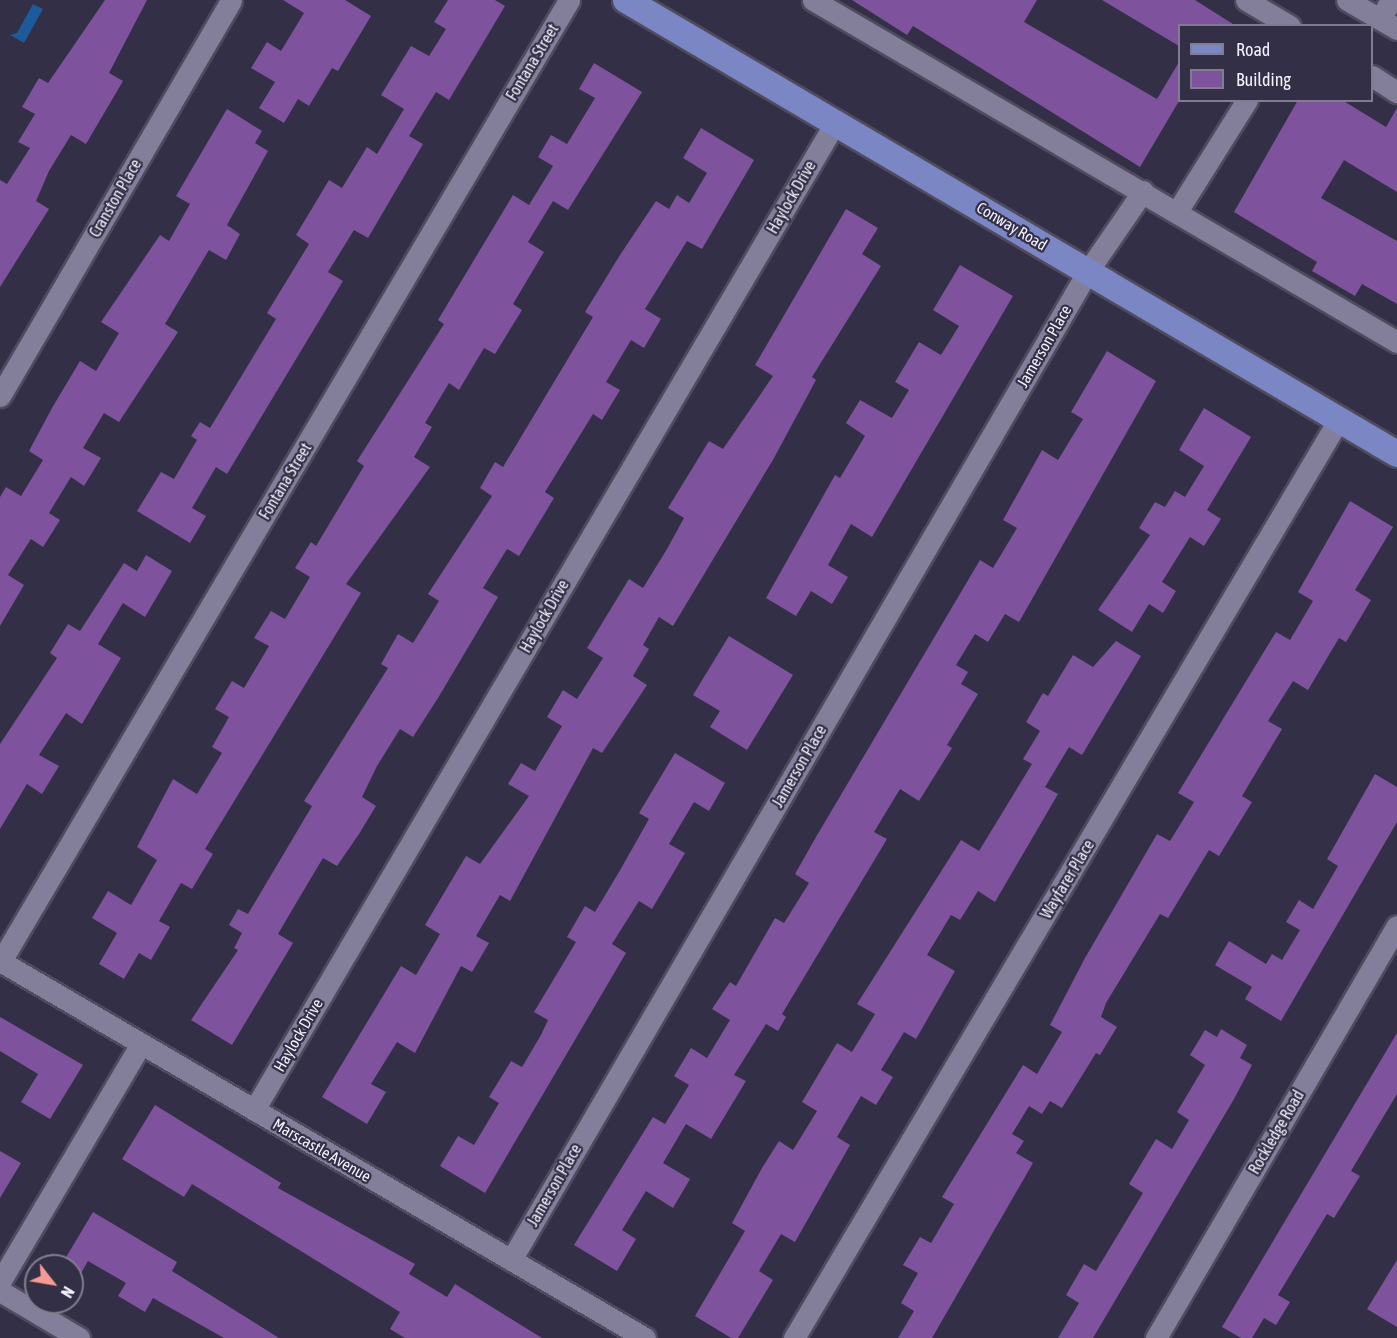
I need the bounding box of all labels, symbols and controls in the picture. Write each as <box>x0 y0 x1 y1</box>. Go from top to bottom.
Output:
street label: Fontana Street <box>502 20 562 104</box>
legend <box>1178 24 1373 102</box>
text: Road <box>1236 39 1270 60</box>
text: Building <box>1236 69 1291 90</box>
street label: Cranston Place <box>85 155 145 241</box>
street label: Haylock Drive <box>762 157 820 237</box>
street label: Conway Road <box>973 198 1051 254</box>
street label: Jamerson Place <box>1013 301 1075 391</box>
street label: Fontana Street <box>255 439 315 523</box>
street label: Haylock Drive <box>515 576 573 656</box>
street label: Jamerson Place <box>768 721 830 811</box>
street label: Wayfarer Place <box>1036 836 1098 922</box>
street label: Haylock Drive <box>269 995 327 1075</box>
street label: Rockledge Road <box>1244 1087 1308 1177</box>
street label: Marscastle Avenue <box>270 1114 374 1186</box>
street label: Jamerson Place <box>523 1140 585 1230</box>
north arrow <box>24 1254 84 1314</box>
text: N <box>58 1284 78 1301</box>

